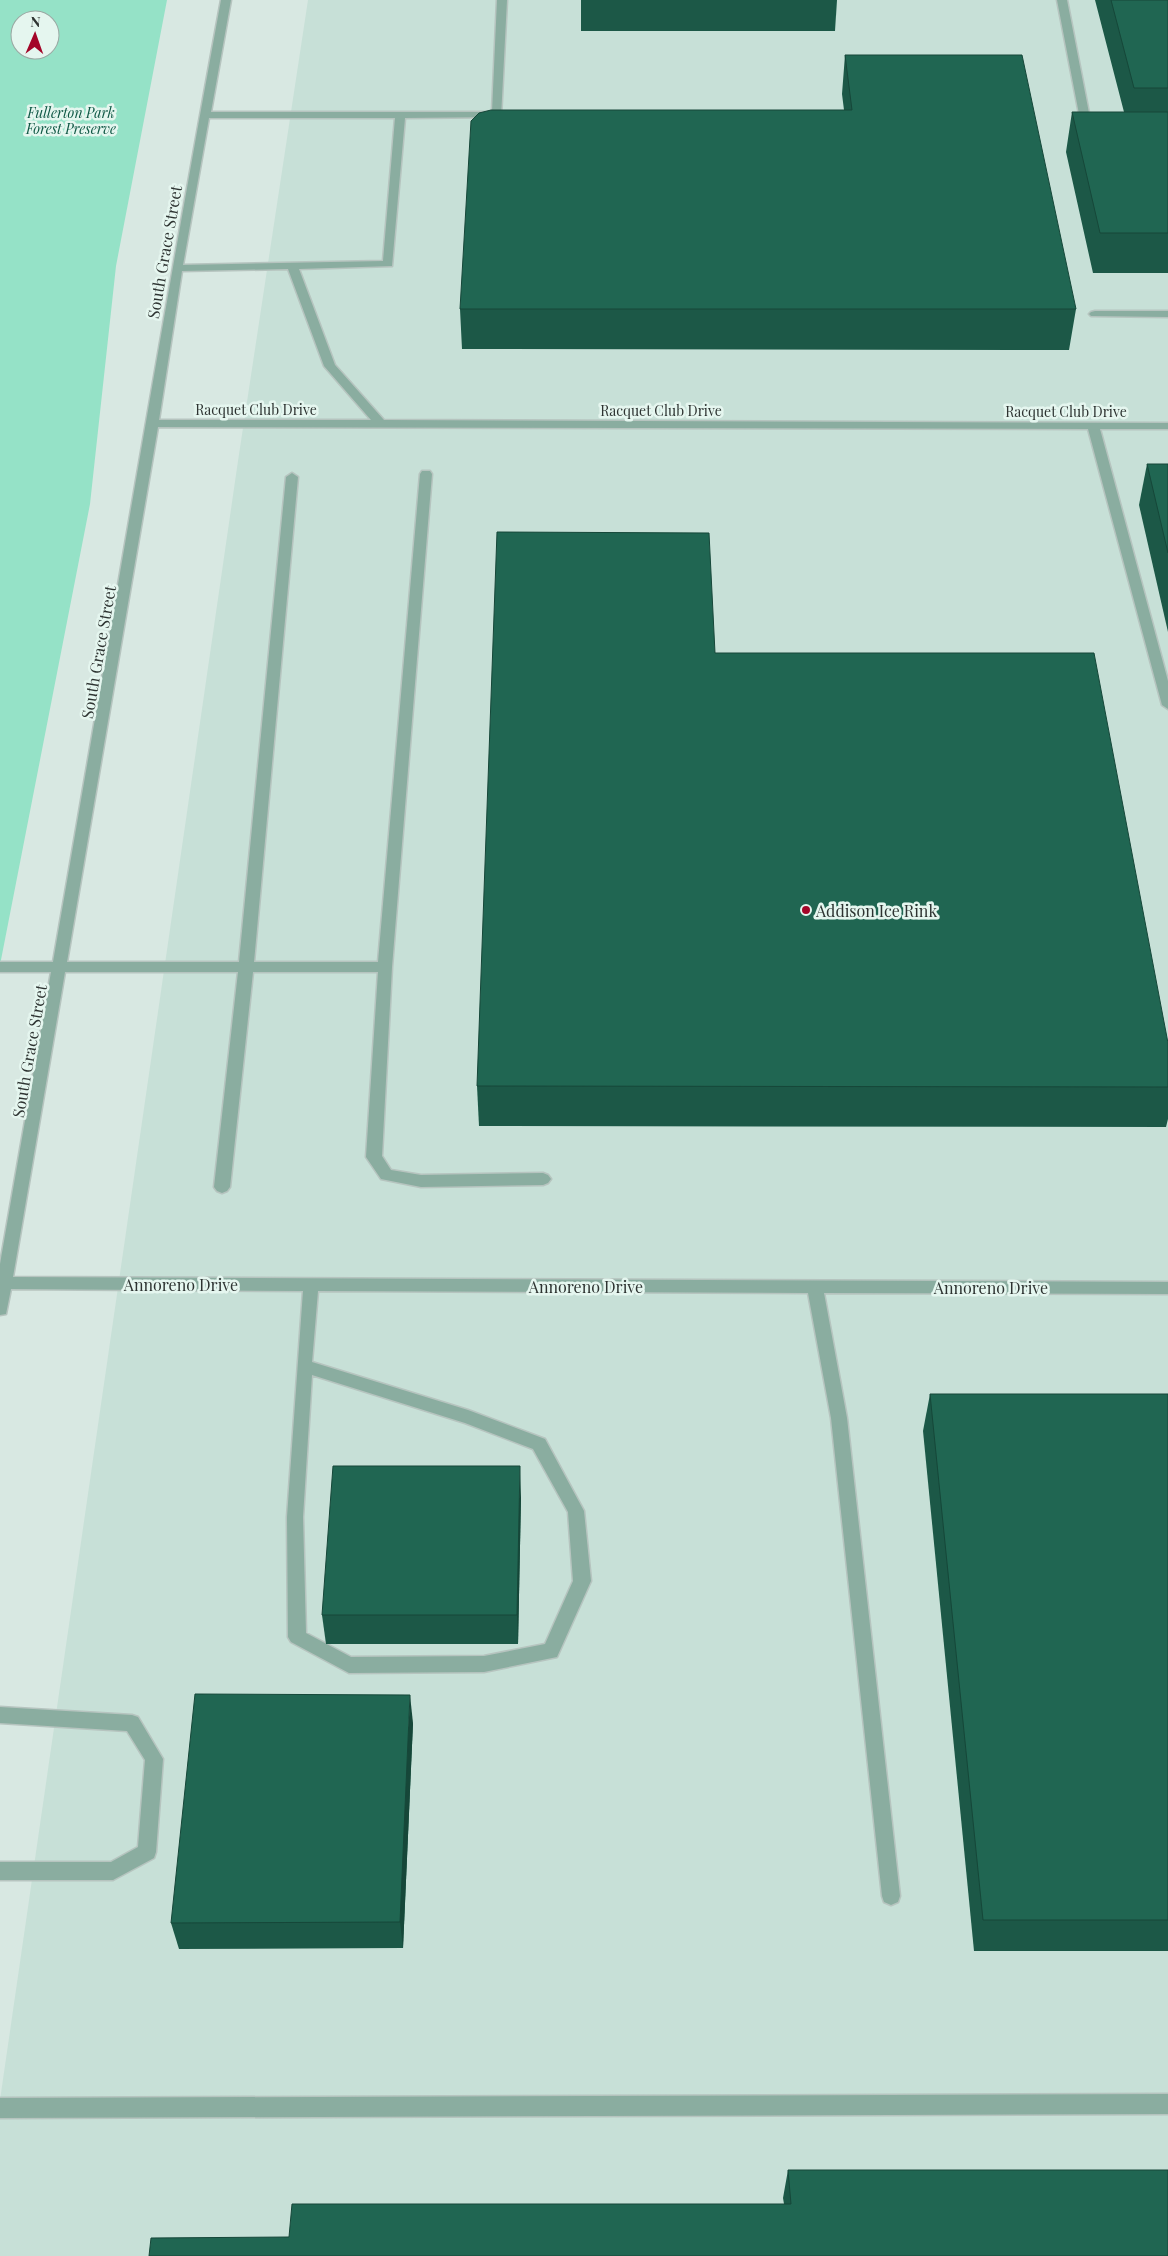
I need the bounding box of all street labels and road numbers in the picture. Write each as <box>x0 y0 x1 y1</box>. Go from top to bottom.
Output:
street label: South Grace Street <box>142 183 186 320</box>
street label: Racquet Club Drive <box>195 400 317 419</box>
street label: Racquet Club Drive <box>600 401 722 420</box>
street label: Racquet Club Drive <box>1005 402 1127 421</box>
street label: South Grace Street <box>76 583 120 720</box>
street label: South Grace Street <box>7 982 51 1119</box>
street label: Annoreno Drive <box>123 1274 238 1295</box>
street label: Annoreno Drive <box>528 1276 643 1297</box>
street label: Annoreno Drive <box>933 1277 1048 1298</box>

